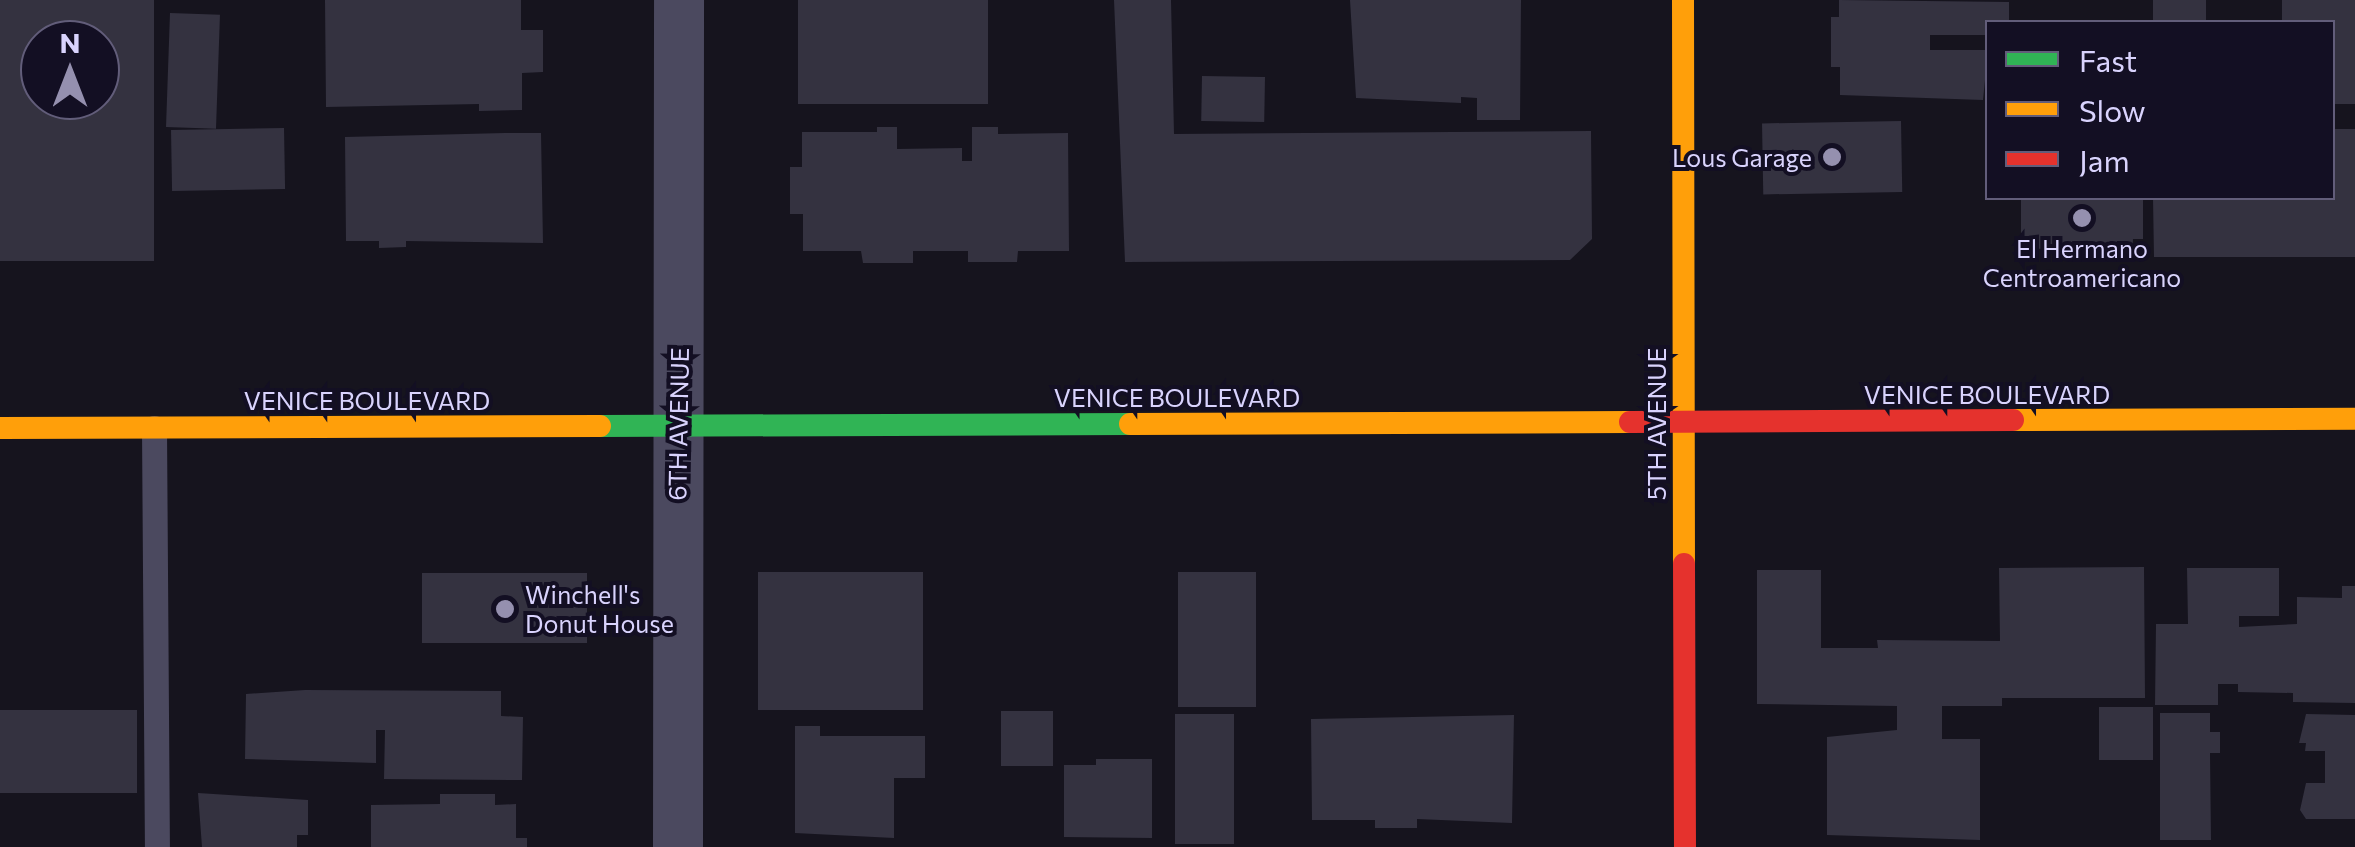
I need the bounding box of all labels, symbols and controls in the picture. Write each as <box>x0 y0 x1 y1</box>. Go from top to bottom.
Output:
north arrow <box>20 20 120 120</box>
legend <box>1985 20 2335 200</box>
text: N <box>60 25 81 59</box>
text: Fast <box>2079 41 2137 78</box>
text: Slow <box>2079 91 2146 128</box>
text: Jam <box>2079 141 2130 178</box>
place label: Lous Garage <box>1672 142 1812 172</box>
marker: Lous Garage <box>1821 146 1843 168</box>
marker: El Hermano Centroamericano <box>2071 207 2093 229</box>
place label: El Hermano Centroamericano <box>1983 234 2181 293</box>
street label: 6TH AVENUE <box>662 347 694 501</box>
street label: 5TH AVENUE <box>1641 348 1671 500</box>
street label: VENICE BOULEVARD <box>1864 379 2110 409</box>
street label: VENICE BOULEVARD <box>1054 382 1300 412</box>
street label: VENICE BOULEVARD <box>244 385 490 415</box>
place label: Winchell's Donut House <box>525 580 674 639</box>
marker: Winchell's Donut House <box>494 598 516 620</box>

